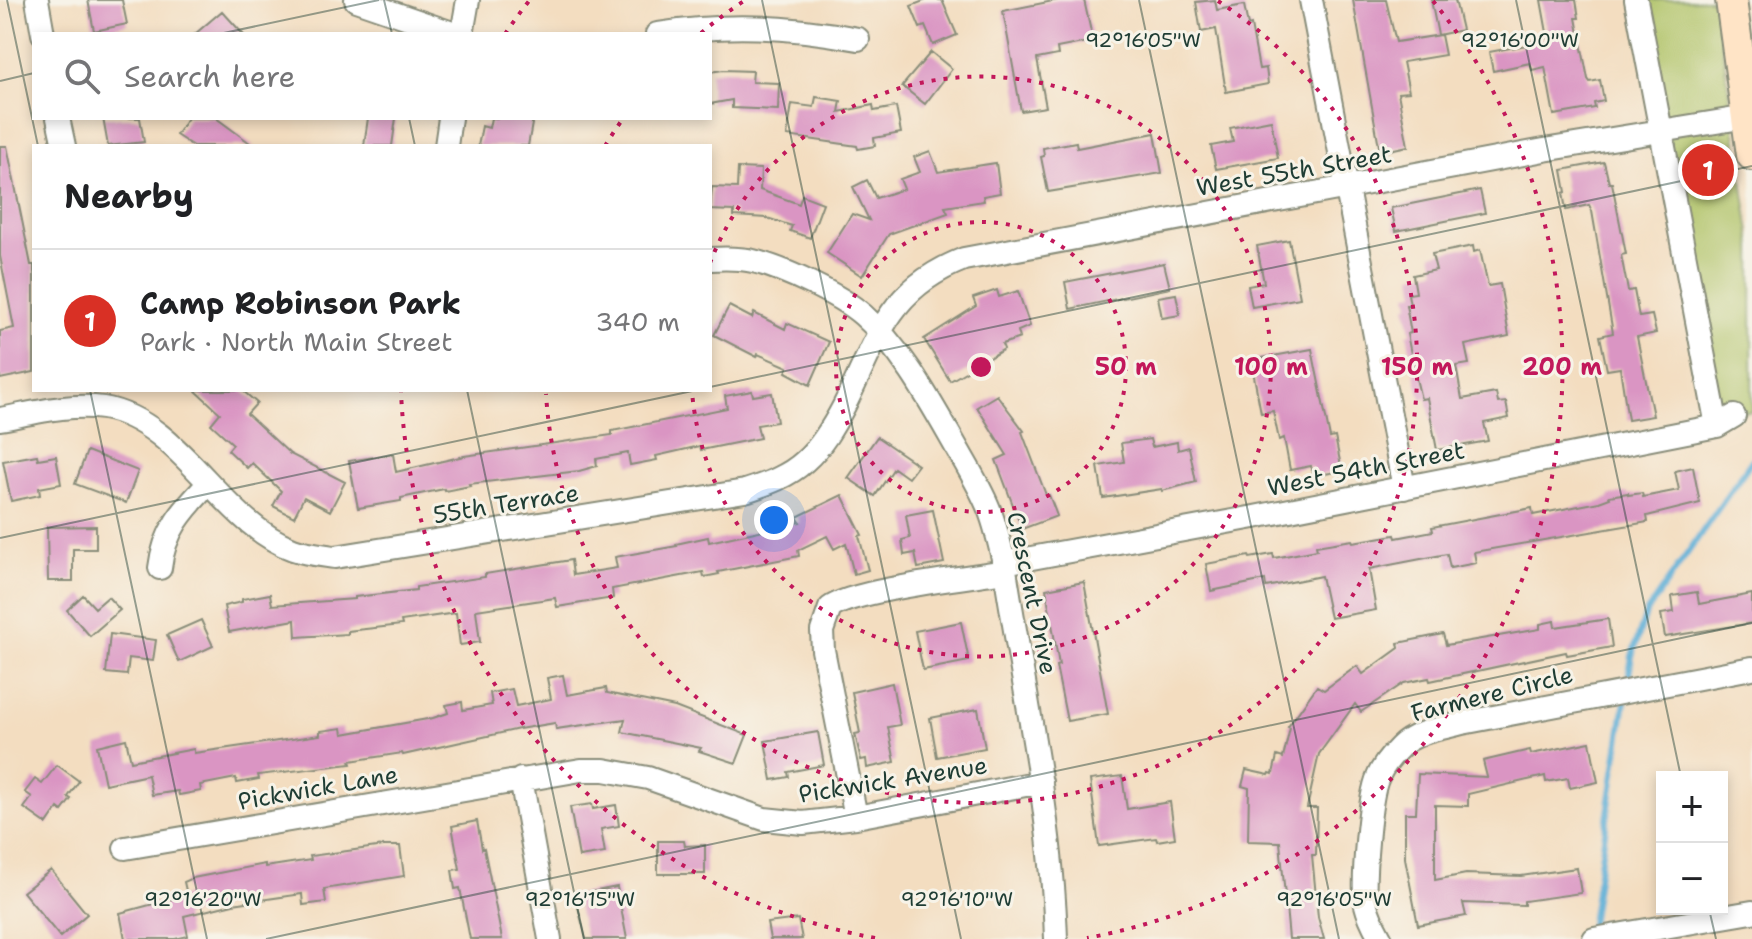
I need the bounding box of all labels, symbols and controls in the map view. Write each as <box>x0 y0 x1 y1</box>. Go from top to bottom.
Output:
text: 92°16'05"W <box>1085 27 1201 53</box>
text: 92°16'00"W <box>1461 27 1579 53</box>
search box <box>32 32 712 120</box>
icon: search <box>60 54 104 98</box>
text: Search here <box>124 56 295 97</box>
street label: West 55th Street <box>1194 138 1394 204</box>
pin: 1 <box>1682 140 1734 200</box>
text: Nearby <box>64 173 194 219</box>
text: Camp Robinson Park <box>140 283 461 324</box>
text: 1 <box>84 304 96 339</box>
text: 340 m <box>595 304 680 339</box>
text: Park · North Main Street <box>140 324 453 359</box>
text: 50 m <box>1095 351 1157 383</box>
text: 100 m <box>1234 351 1308 383</box>
text: 150 m <box>1381 351 1453 383</box>
text: 200 m <box>1522 351 1602 383</box>
centre of rings <box>967 353 995 381</box>
street label: West 54th Street <box>1265 434 1467 504</box>
street label: 55th Terrace <box>431 477 581 531</box>
your location <box>754 500 794 540</box>
street label: Crescent Drive <box>999 509 1065 677</box>
street label: Farmere Circle <box>1408 658 1576 730</box>
street label: Pickwick Avenue <box>796 749 990 811</box>
street label: Pickwick Lane <box>235 758 401 818</box>
map controls <box>1656 771 1728 915</box>
button: + <box>1656 771 1728 843</box>
button: − <box>1656 843 1728 915</box>
text: 92°16'20"W <box>144 886 262 912</box>
text: 92°16'15"W <box>525 886 635 912</box>
text: 92°16'10"W <box>901 886 1013 912</box>
text: 92°16'05"W <box>1276 886 1392 912</box>

